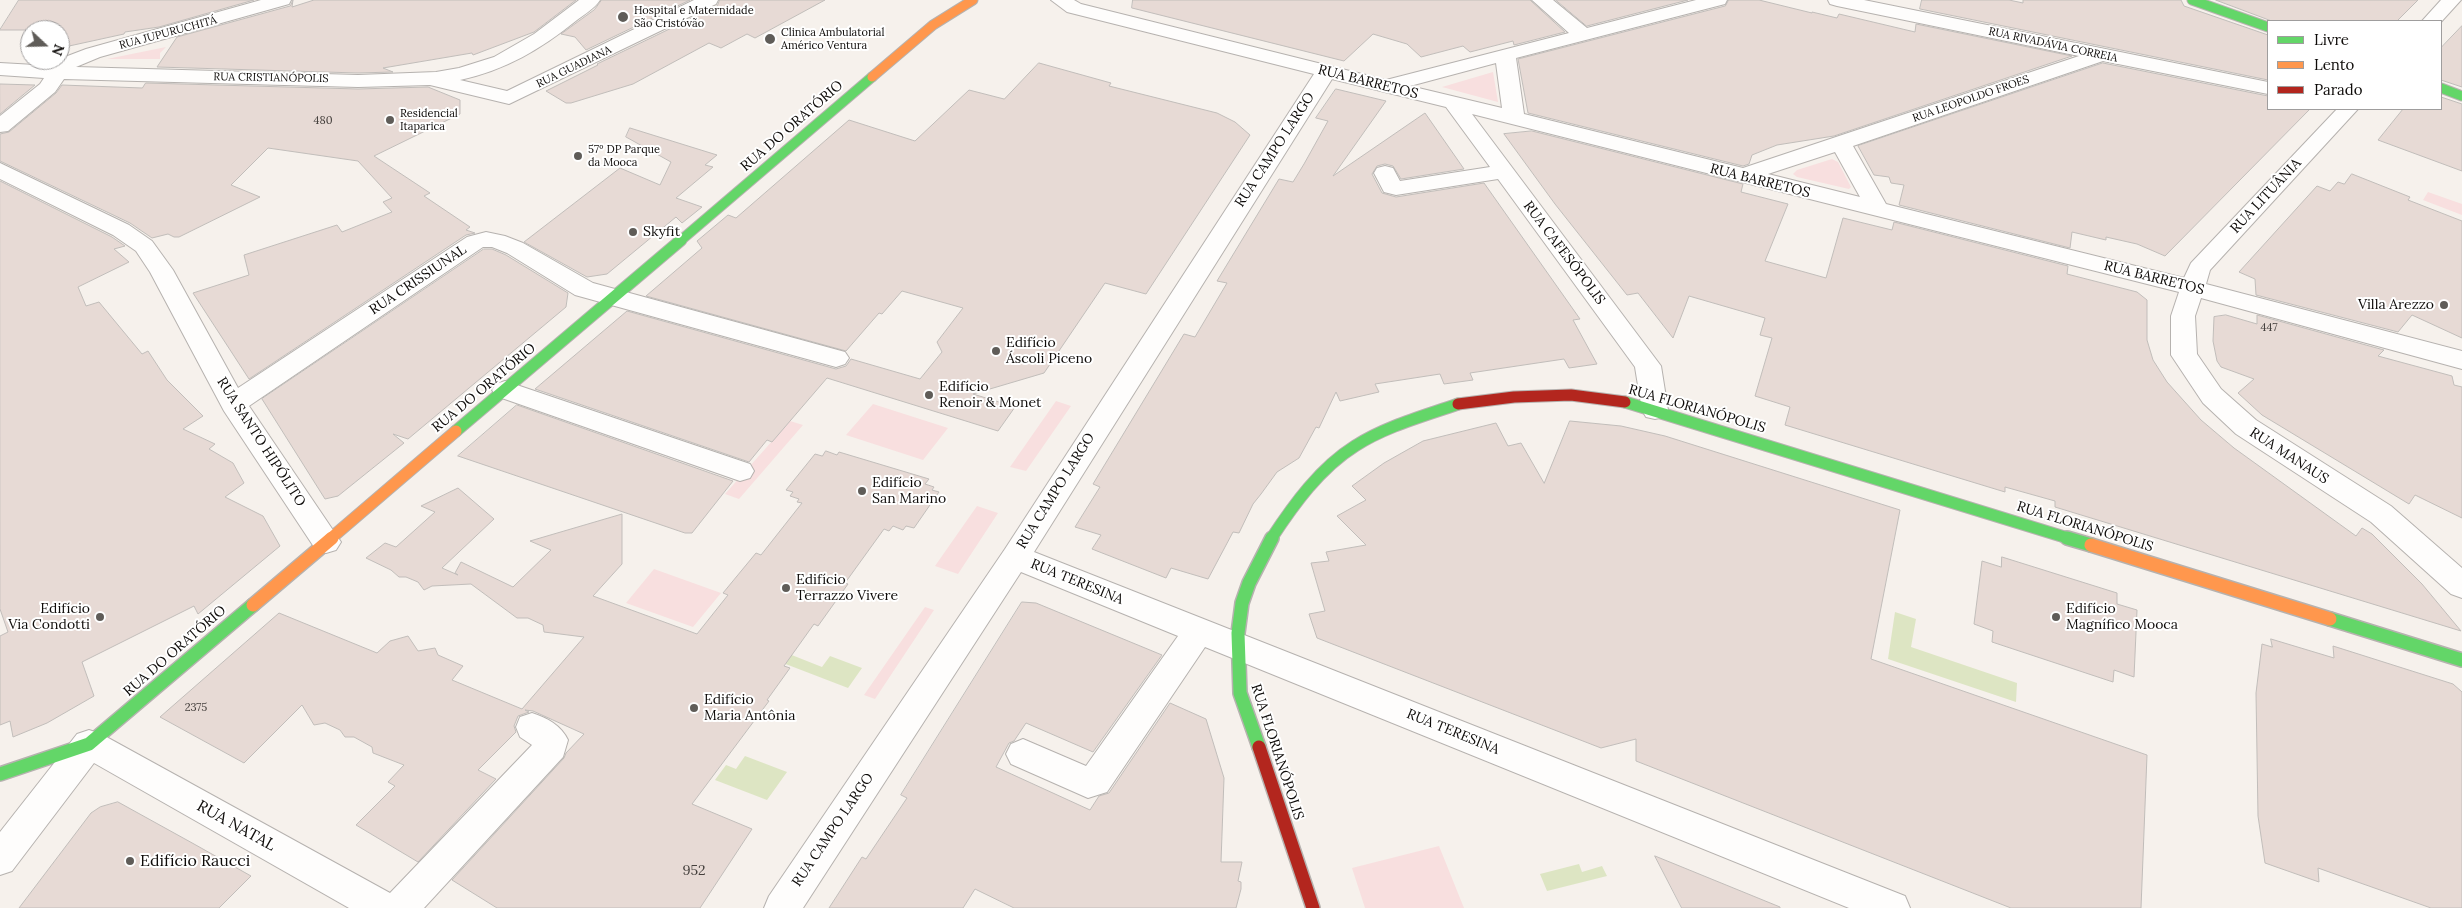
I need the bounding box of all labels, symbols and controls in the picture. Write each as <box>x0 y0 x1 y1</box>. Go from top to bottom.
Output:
place label: Hospital e Maternidade São Cristóvão <box>634 4 754 30</box>
marker: Hospital e Maternidade São Cristóvão <box>616 10 630 24</box>
street label: RUA JUPURUCHITÁ <box>118 14 218 52</box>
north arrow <box>20 20 70 70</box>
legend <box>2267 20 2442 110</box>
street label: RUA RIVADÁVIA CORREIA <box>1987 25 2119 65</box>
place label: Clinica Ambulatorial Américo Ventura <box>781 26 884 52</box>
text: Livre <box>2314 30 2349 49</box>
marker: Clinica Ambulatorial Américo Ventura <box>763 32 777 46</box>
text: N <box>48 42 68 58</box>
street label: RUA GUADIANA <box>534 43 614 91</box>
text: Lento <box>2314 55 2354 74</box>
street label: RUA BARRETOS <box>1316 61 1420 103</box>
street label: RUA CRISTIANÓPOLIS <box>213 70 329 86</box>
street label: RUA LEOPOLDO FROES <box>1911 73 2031 125</box>
street label: RUA DO ORATÓRIO <box>737 77 847 175</box>
text: Parado <box>2314 80 2363 99</box>
street label: RUA CAMPO LARGO <box>1232 89 1318 211</box>
place label: Residencial Itaparica <box>400 107 458 133</box>
house number: 480 <box>314 114 332 128</box>
marker: Residencial Itaparica <box>384 114 396 126</box>
place label: 57º DP Parque da Mooca <box>588 143 660 169</box>
marker: 57º DP Parque da Mooca <box>572 150 584 162</box>
street label: RUA LITUÂNIA <box>2227 155 2305 237</box>
street label: RUA BARRETOS <box>1708 160 1812 202</box>
street label: RUA CAFESÓPOLIS <box>1520 198 1608 308</box>
place label: Skyfit <box>643 224 680 240</box>
marker: Skyfit <box>627 226 639 238</box>
street label: RUA CRISSIUNAL <box>366 241 470 319</box>
street label: RUA BARRETOS <box>2102 257 2206 299</box>
place label: Villa Arezzo <box>2358 297 2434 313</box>
marker: Villa Arezzo <box>2438 299 2450 311</box>
house number: 447 <box>2261 321 2277 335</box>
place label: Edifício Áscoli Piceno <box>1006 335 1092 368</box>
street label: RUA DO ORATÓRIO <box>429 340 539 436</box>
marker: Edifício Áscoli Piceno <box>990 345 1002 357</box>
street label: RUA SANTO HIPÓLITO <box>213 374 309 510</box>
place label: Edifício Renoir & Monet <box>939 379 1041 412</box>
street label: RUA FLORIANÓPOLIS <box>1627 381 1767 437</box>
marker: Edifício Renoir & Monet <box>923 389 935 401</box>
street label: RUA MANAUS <box>2246 424 2332 488</box>
street label: RUA CAMPO LARGO <box>1014 430 1098 552</box>
place label: Edifício San Marino <box>872 475 946 508</box>
marker: Edifício San Marino <box>856 485 868 497</box>
street label: RUA FLORIANÓPOLIS <box>2015 498 2155 556</box>
street label: RUA TERESINA <box>1028 556 1126 608</box>
place label: Edifício Terrazzo Vivere <box>796 572 898 604</box>
marker: Edifício Terrazzo Vivere <box>780 582 792 594</box>
place label: Edifício Via Condotti <box>8 601 90 634</box>
place label: Edifício Magnífico Mooca <box>2066 601 2178 634</box>
street label: RUA DO ORATÓRIO <box>120 602 230 700</box>
marker: Edifício Via Condotti <box>94 611 106 623</box>
marker: Edifício Magnífico Mooca <box>2050 611 2062 623</box>
street label: RUA FLORIANÓPOLIS <box>1247 682 1307 822</box>
place label: Edifício Maria Antônia <box>704 692 795 724</box>
house number: 2375 <box>185 701 207 715</box>
marker: Edifício Maria Antônia <box>688 702 700 714</box>
street label: RUA TERESINA <box>1404 706 1502 758</box>
street label: RUA CAMPO LARGO <box>789 770 877 890</box>
street label: RUA NATAL <box>193 797 279 855</box>
place label: Edifício Raucci <box>140 851 250 871</box>
marker: Edifício Raucci <box>124 855 136 867</box>
house number: 952 <box>682 863 706 879</box>

